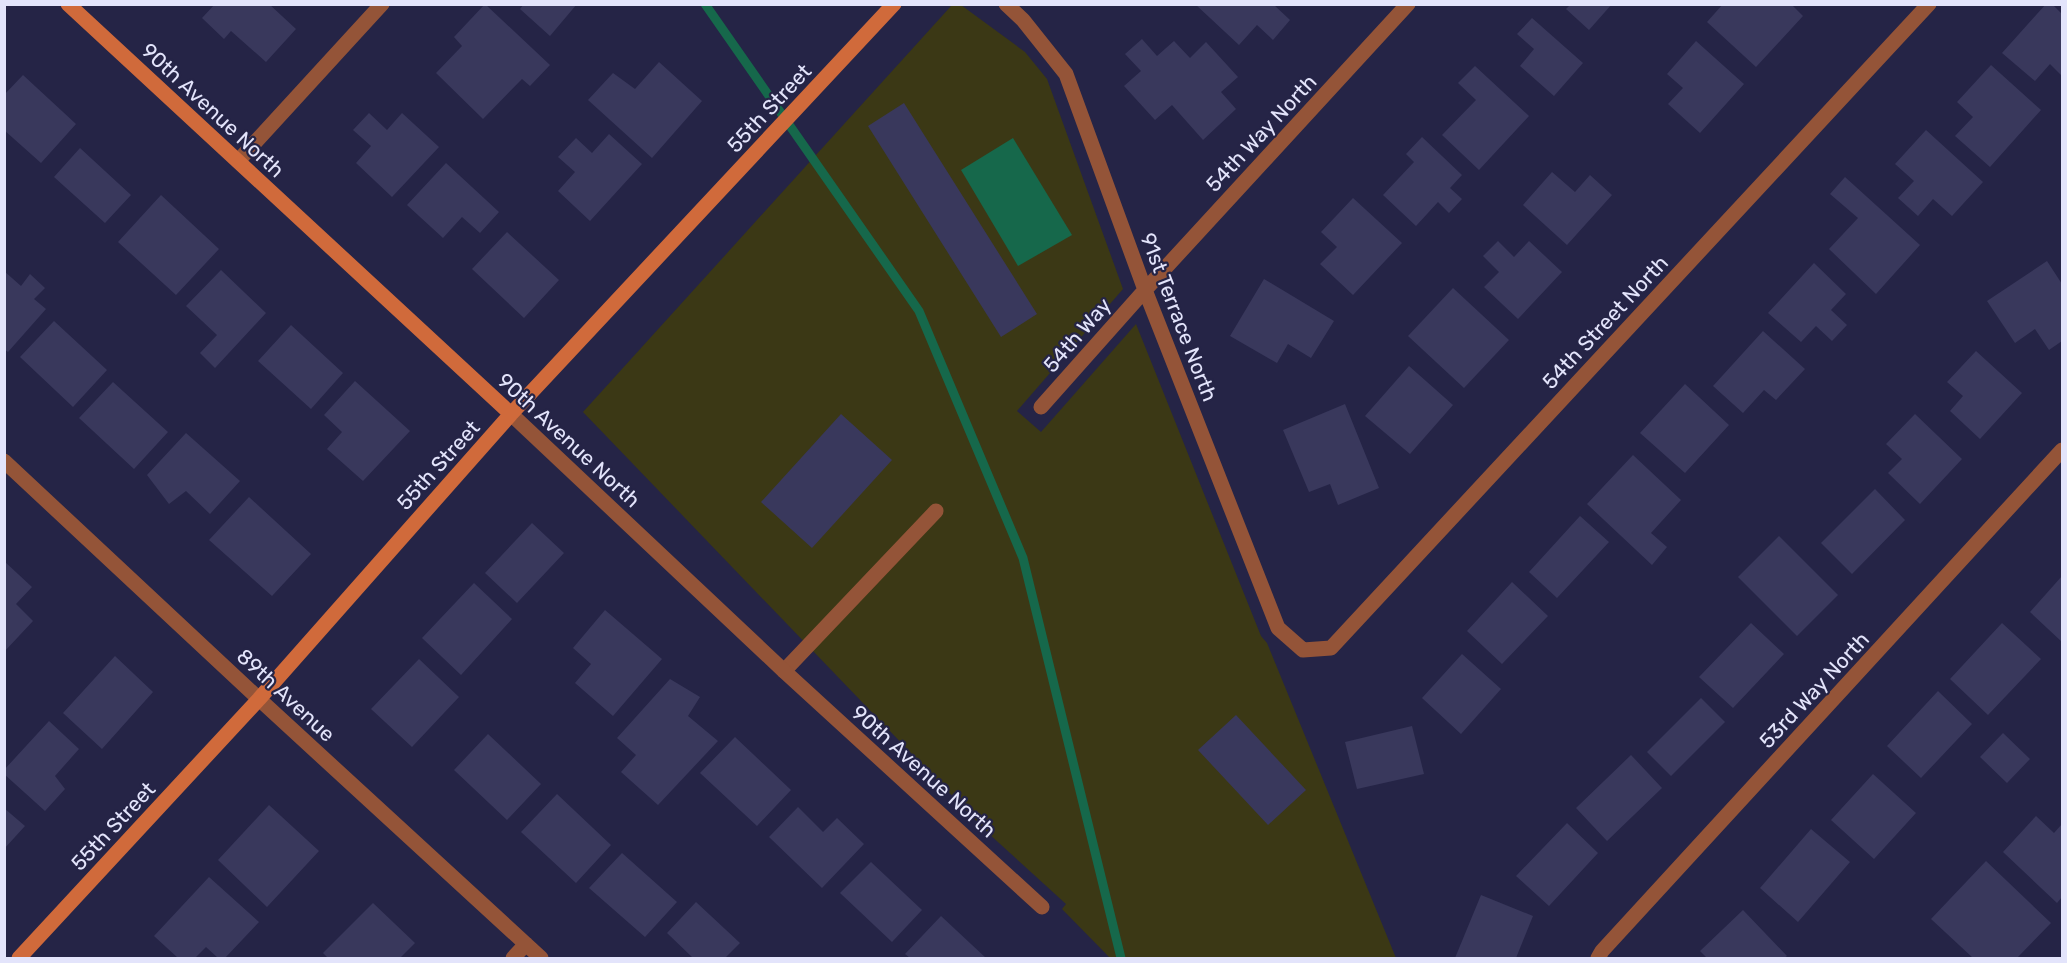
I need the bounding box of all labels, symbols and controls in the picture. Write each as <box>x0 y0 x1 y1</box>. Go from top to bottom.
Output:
street label: 90th Avenue North <box>137 38 289 182</box>
street label: 55th Street <box>722 59 816 157</box>
street label: 54th Way North <box>1200 69 1322 197</box>
street label: 91st Terrace North <box>1135 229 1223 405</box>
street label: 54th Street North <box>1537 250 1673 394</box>
street label: 54th Way <box>1038 292 1116 377</box>
street label: 90th Avenue North <box>493 368 645 512</box>
street label: 55th Street <box>391 415 485 515</box>
street label: 53rd Way North <box>1754 627 1874 753</box>
street label: 89th Avenue <box>232 643 340 747</box>
street label: 90th Avenue North <box>847 700 1001 842</box>
street label: 55th Street <box>66 777 160 875</box>

